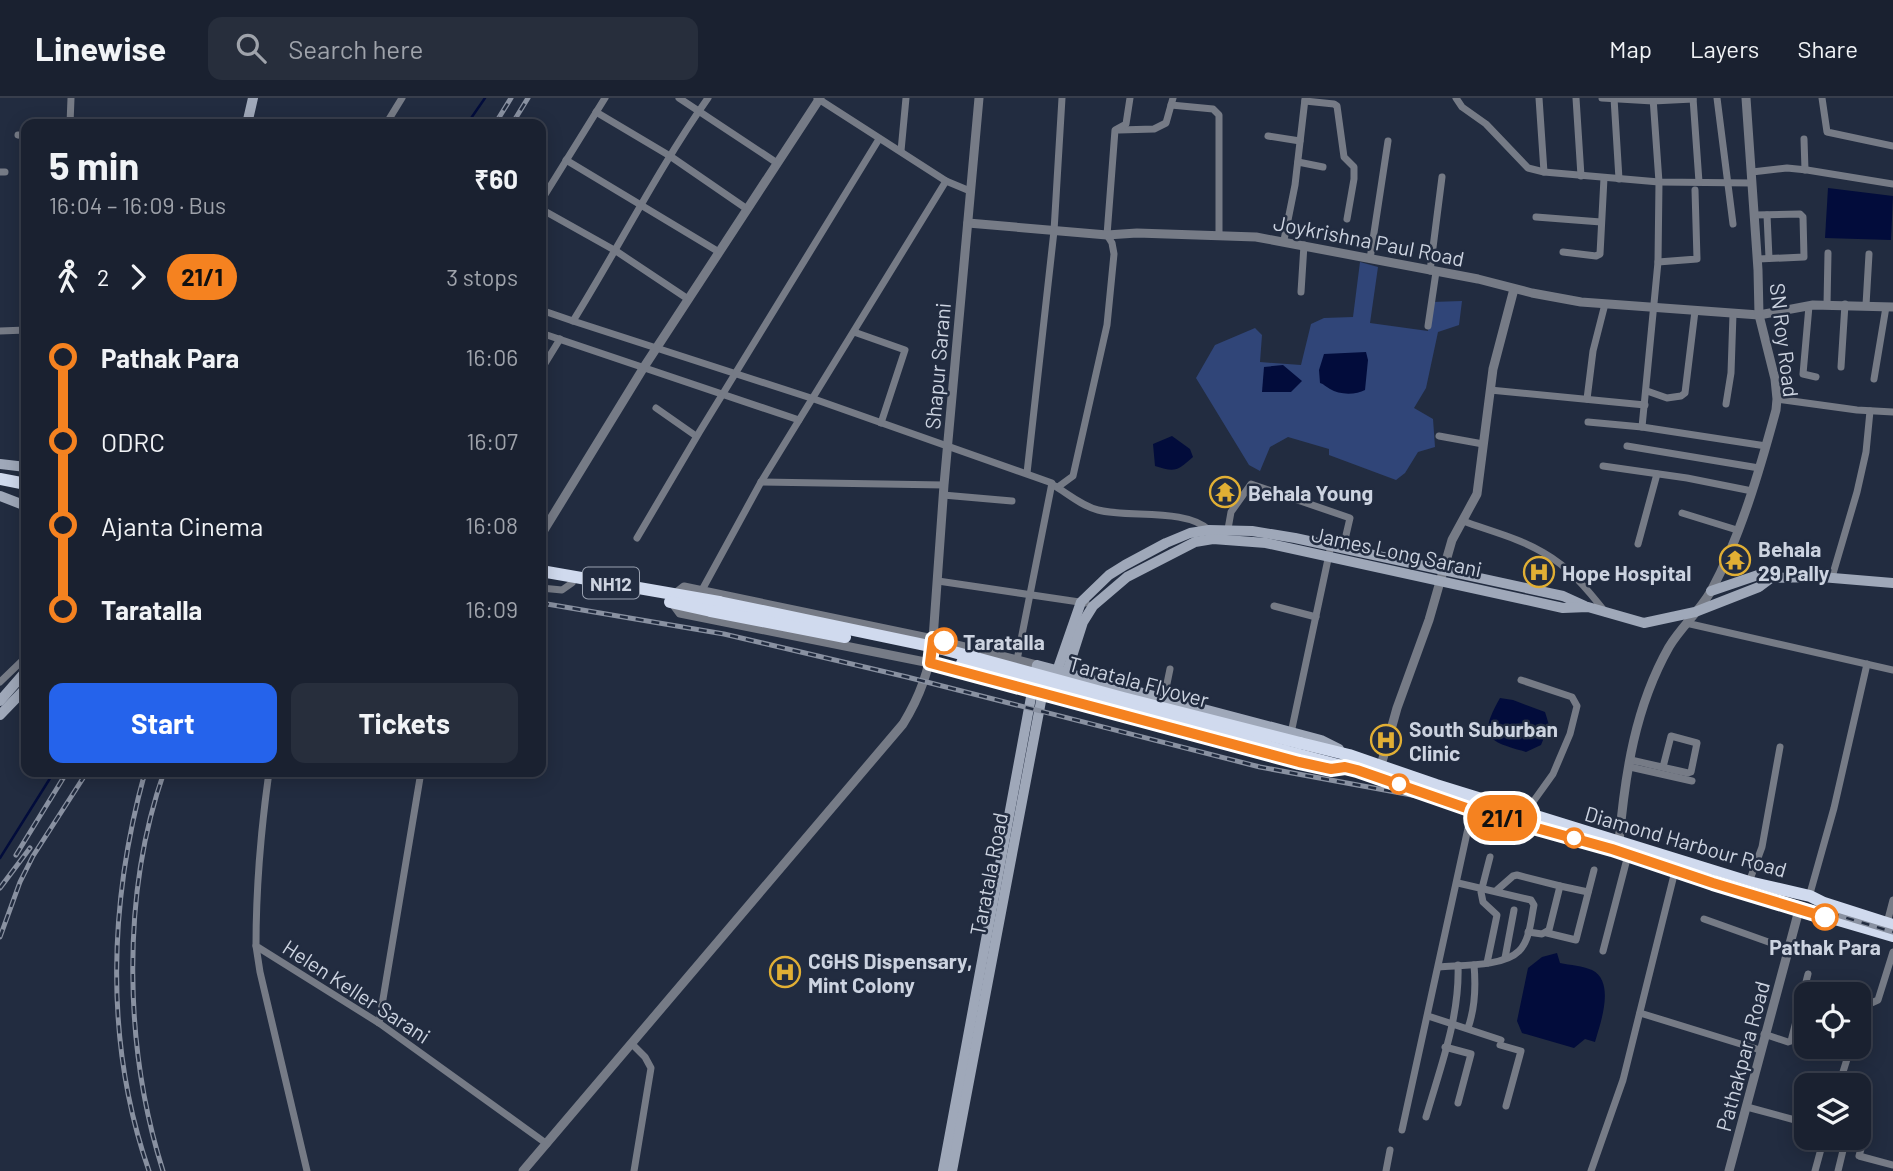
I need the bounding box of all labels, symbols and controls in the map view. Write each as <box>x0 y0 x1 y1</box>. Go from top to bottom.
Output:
search box <box>208 17 698 80</box>
text: Linewise <box>35 28 166 68</box>
icon: search <box>232 29 270 67</box>
text: Search here <box>288 33 423 64</box>
text: Map <box>1609 34 1652 63</box>
text: Layers <box>1690 34 1759 63</box>
text: Share <box>1797 34 1858 63</box>
text: 5 min <box>49 142 139 188</box>
text: ₹60 <box>474 163 518 194</box>
text: 16:04 – 16:09 · Bus <box>49 191 226 219</box>
street label: Joykrishna Paul Road <box>1271 209 1467 271</box>
icon: walk <box>49 258 87 296</box>
icon: forward <box>119 258 157 296</box>
text: 21/1 <box>181 262 223 291</box>
text: 2 <box>97 263 109 291</box>
text: 3 stops <box>446 263 518 291</box>
street label: SN Roy Road <box>1766 282 1804 398</box>
street label: Shapur Sarani <box>919 302 955 430</box>
text: Pathak Para <box>101 342 239 373</box>
text: 16:06 <box>465 343 518 371</box>
text: ODRC <box>101 426 165 457</box>
text: 16:07 <box>466 427 518 455</box>
temple icon: Behala Young <box>1208 475 1242 509</box>
place label: Behala Young <box>1248 480 1373 505</box>
text: Ajanta Cinema <box>101 510 263 541</box>
text: 16:08 <box>465 511 518 539</box>
street label: James Long Sarani <box>1310 521 1484 581</box>
place label: Behala 29 Pally <box>1758 536 1830 585</box>
temple icon: Behala 29 Pally <box>1718 543 1752 577</box>
hospital icon: Hope Hospital <box>1522 555 1556 589</box>
place label: Hope Hospital <box>1562 560 1691 585</box>
road number: NH12 <box>583 568 639 598</box>
text: Taratalla <box>101 594 202 625</box>
text: 16:09 <box>465 595 518 623</box>
marker: Taratalla <box>931 628 957 654</box>
place label: Taratalla <box>963 629 1045 654</box>
street label: Taratala Flyover <box>1066 650 1212 712</box>
button: Start <box>49 683 277 763</box>
button: Tickets <box>291 683 518 763</box>
place label: South Suburban Clinic <box>1409 716 1558 765</box>
hospital icon: South Suburban Clinic <box>1369 723 1403 757</box>
unlabelled marker <box>1389 774 1409 794</box>
line badge: 21/1 <box>1453 795 1551 841</box>
street label: Diamond Harbour Road <box>1582 800 1790 882</box>
text: 21/1 <box>1481 803 1523 832</box>
street label: Taratala Road <box>964 810 1012 938</box>
unlabelled marker <box>1564 828 1584 848</box>
marker: Pathak Para <box>1812 904 1838 930</box>
street label: Helen Keller Sarani <box>279 934 435 1048</box>
place label: Pathak Para <box>1769 934 1881 959</box>
place label: CGHS Dispensary, Mint Colony <box>808 948 973 997</box>
hospital icon: CGHS Dispensary, Mint Colony <box>768 955 802 989</box>
street label: Pathakpara Road <box>1710 978 1774 1134</box>
map controls <box>1794 982 1871 1150</box>
button: locate <box>1794 982 1871 1059</box>
button: layers <box>1794 1073 1871 1150</box>

